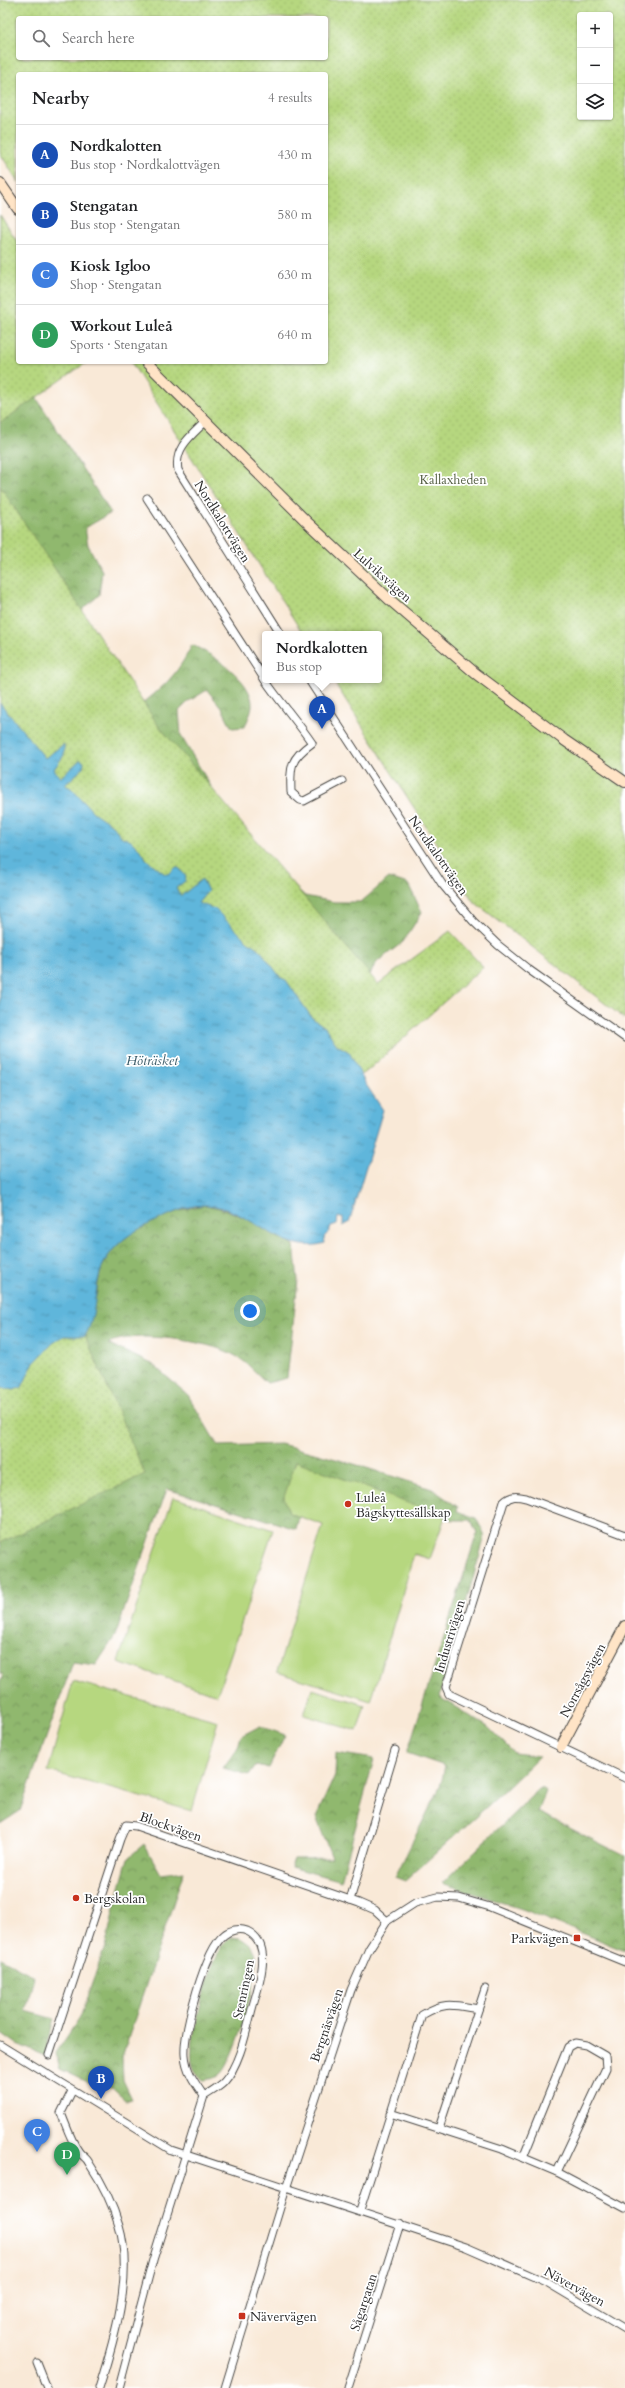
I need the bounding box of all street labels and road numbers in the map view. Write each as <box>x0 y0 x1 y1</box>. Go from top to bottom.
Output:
street label: Nordkalottvägen <box>190 477 255 567</box>
street label: Lulviksvägen <box>349 545 416 607</box>
street label: Nordkalottvägen <box>404 812 473 900</box>
street label: Industrivägen <box>430 1597 470 1675</box>
street label: Norrsågsvägen <box>556 1639 610 1721</box>
street label: Blockvägen <box>137 1808 205 1846</box>
street label: Stenringen <box>229 1957 259 2021</box>
street label: Bergnäsvägen <box>306 1985 348 2065</box>
street label: Nävervägen <box>541 2263 609 2311</box>
street label: Sågargatan <box>346 2271 382 2334</box>

